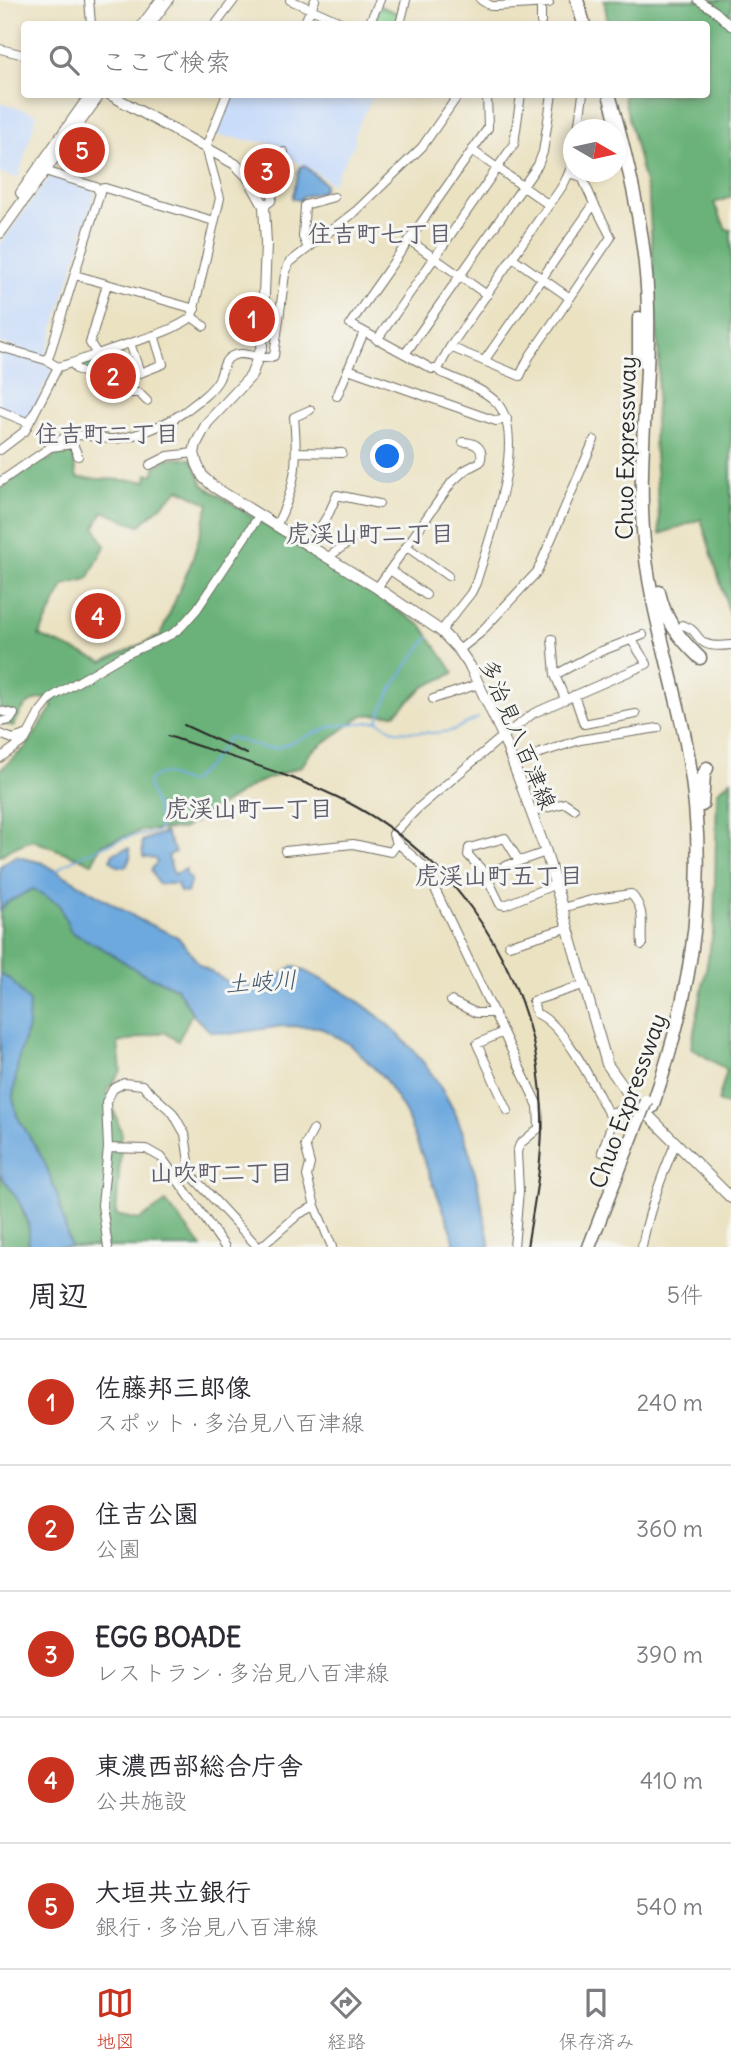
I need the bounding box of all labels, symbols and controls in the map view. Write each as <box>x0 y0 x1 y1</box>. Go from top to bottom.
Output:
search box <box>21 21 710 98</box>
icon: search <box>45 41 83 79</box>
text: ここで検索 <box>101 45 231 78</box>
north arrow <box>563 119 626 182</box>
pin: 5 <box>59 124 105 176</box>
pin: 3 <box>244 145 290 197</box>
district label: 住吉町七丁目 <box>308 218 452 248</box>
pin: 1 <box>229 293 275 345</box>
pin: 2 <box>90 350 136 402</box>
street label: Chuo Expressway <box>609 356 642 540</box>
district label: 住吉町二丁目 <box>35 418 179 448</box>
your location <box>370 439 404 473</box>
district label: 虎渓山町二丁目 <box>286 518 454 548</box>
pin: 4 <box>75 590 121 642</box>
street label: 多治見八百津線 <box>474 654 563 814</box>
district label: 虎渓山町一丁目 <box>165 793 333 823</box>
district label: 虎渓山町五丁目 <box>415 860 583 890</box>
water label: 土岐川 <box>224 964 298 998</box>
street label: Chuo Expressway <box>582 1009 673 1192</box>
district label: 山吹町二丁目 <box>149 1157 293 1187</box>
text: 周辺 <box>28 1276 88 1314</box>
text: 5件 <box>667 1280 703 1309</box>
text: 佐藤邦三郎像 <box>95 1371 251 1404</box>
text: 1 <box>46 1388 56 1417</box>
text: 240 m <box>637 1388 703 1417</box>
text: スポット · 多治見八百津線 <box>95 1408 364 1437</box>
text: 住吉公園 <box>95 1497 199 1530</box>
text: 2 <box>45 1514 57 1543</box>
text: 360 m <box>636 1514 703 1543</box>
text: 公園 <box>95 1534 141 1563</box>
text: EGG BOADE <box>95 1621 241 1654</box>
text: 3 <box>44 1640 58 1669</box>
text: 390 m <box>636 1640 703 1669</box>
text: レストラン · 多治見八百津線 <box>95 1658 389 1687</box>
text: 東濃西部総合庁舎 <box>95 1749 303 1782</box>
text: 4 <box>44 1766 58 1795</box>
text: 410 m <box>640 1766 703 1795</box>
text: 公共施設 <box>95 1786 187 1815</box>
text: 大垣共立銀行 <box>95 1875 251 1908</box>
text: 5 <box>44 1892 58 1921</box>
text: 540 m <box>636 1892 703 1921</box>
text: 銀行 · 多治見八百津線 <box>95 1912 318 1941</box>
tab: 地図 <box>96 1984 135 2053</box>
tab: 経路 <box>327 1984 366 2053</box>
tab: 保存済み <box>558 1984 635 2053</box>

